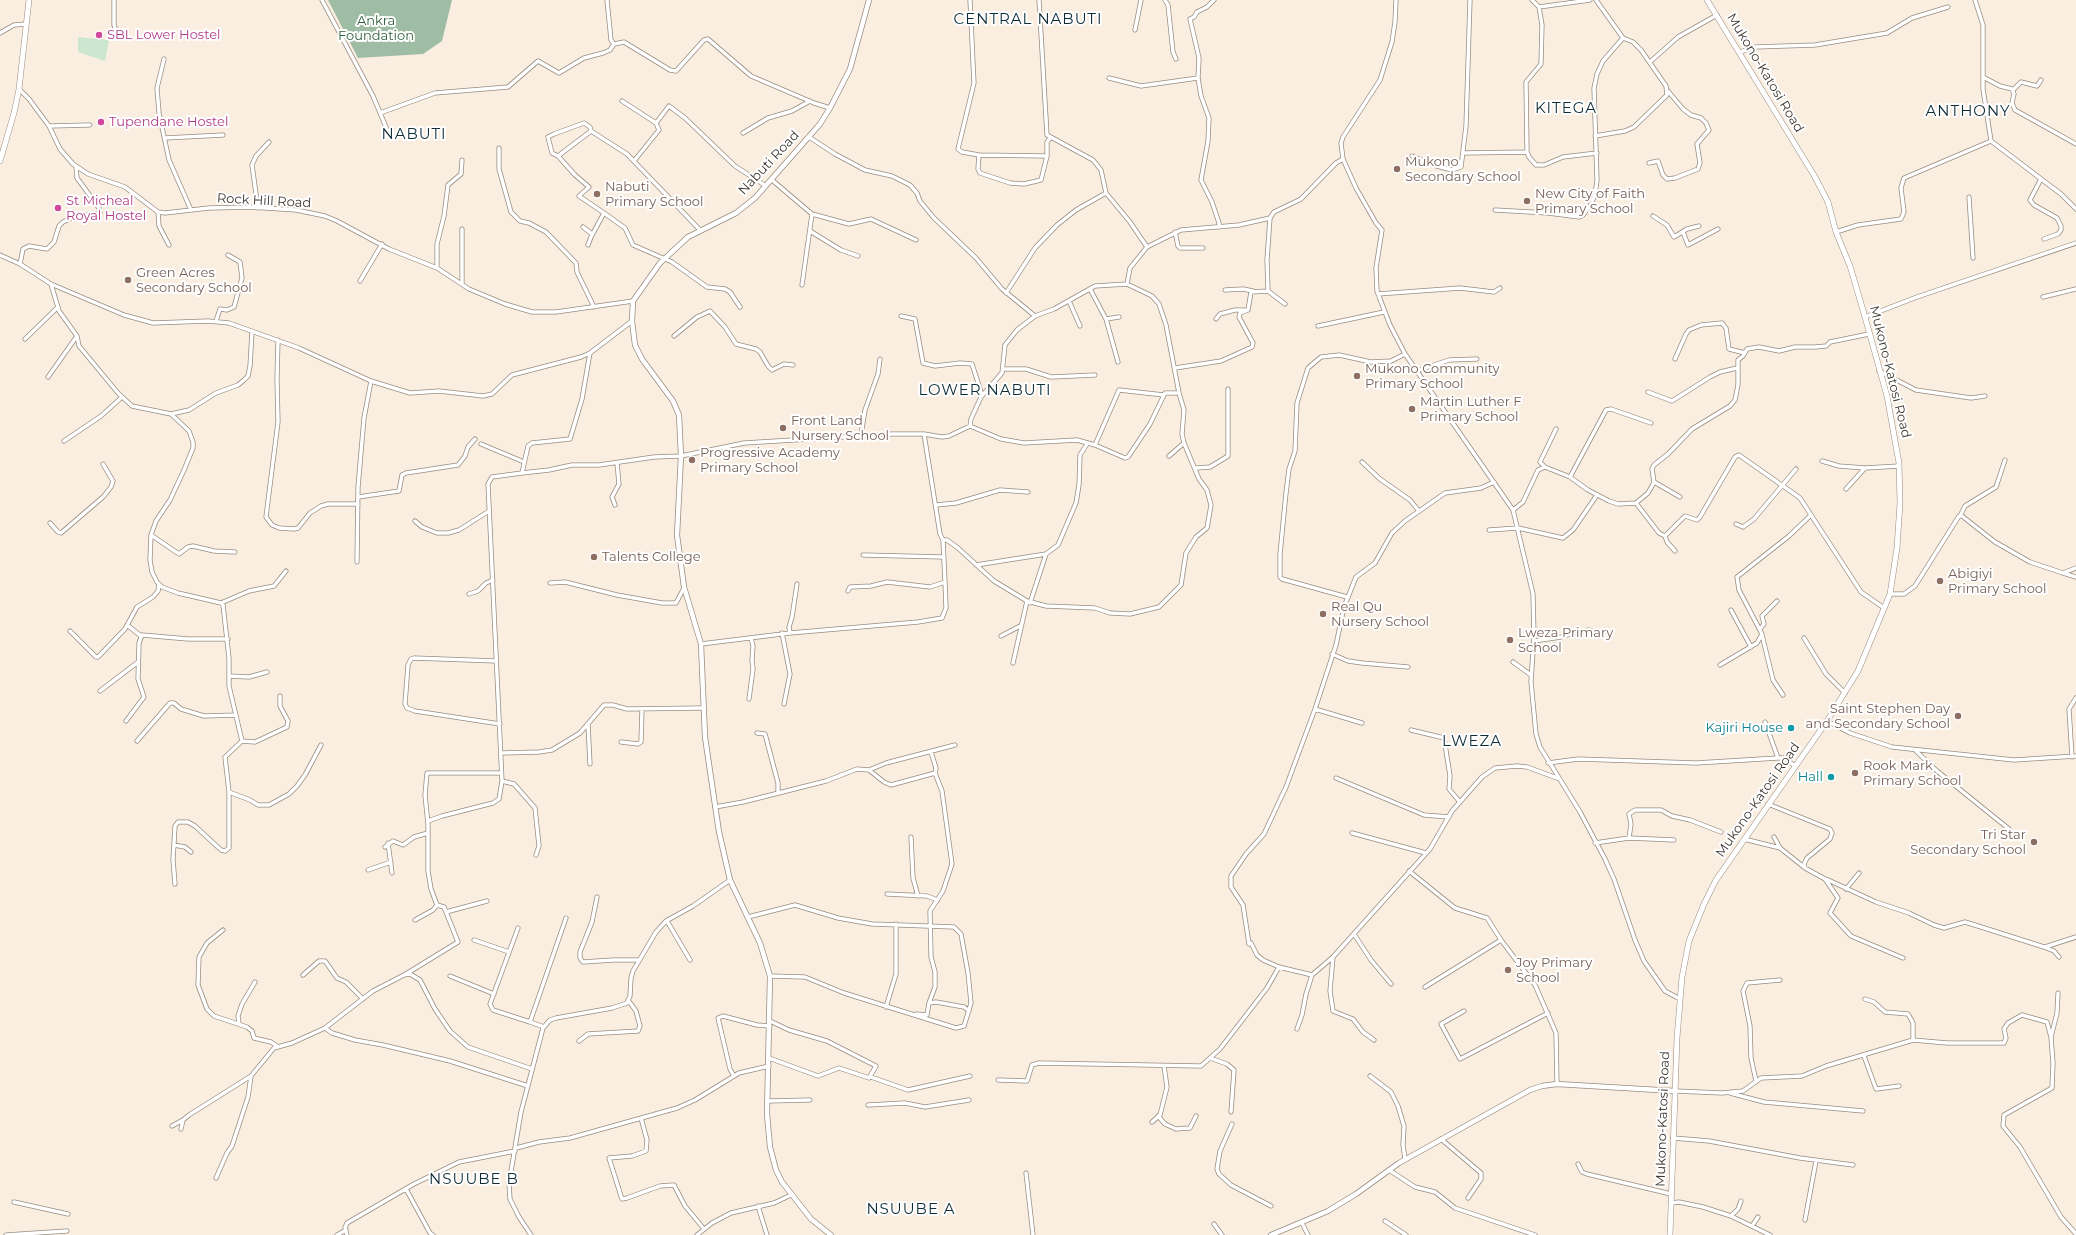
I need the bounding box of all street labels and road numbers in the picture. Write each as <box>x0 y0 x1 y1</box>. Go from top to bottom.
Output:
street label: Mukono-Katosi Road <box>1723 11 1807 135</box>
street label: Nabuti Road <box>735 128 803 198</box>
street label: Rock Hill Road <box>216 191 312 211</box>
street label: Mukono-Katosi Road <box>1866 304 1914 440</box>
street label: Mukono-Katosi Road <box>1713 740 1803 860</box>
street label: Mukono-Katosi Road <box>1653 1051 1673 1187</box>

